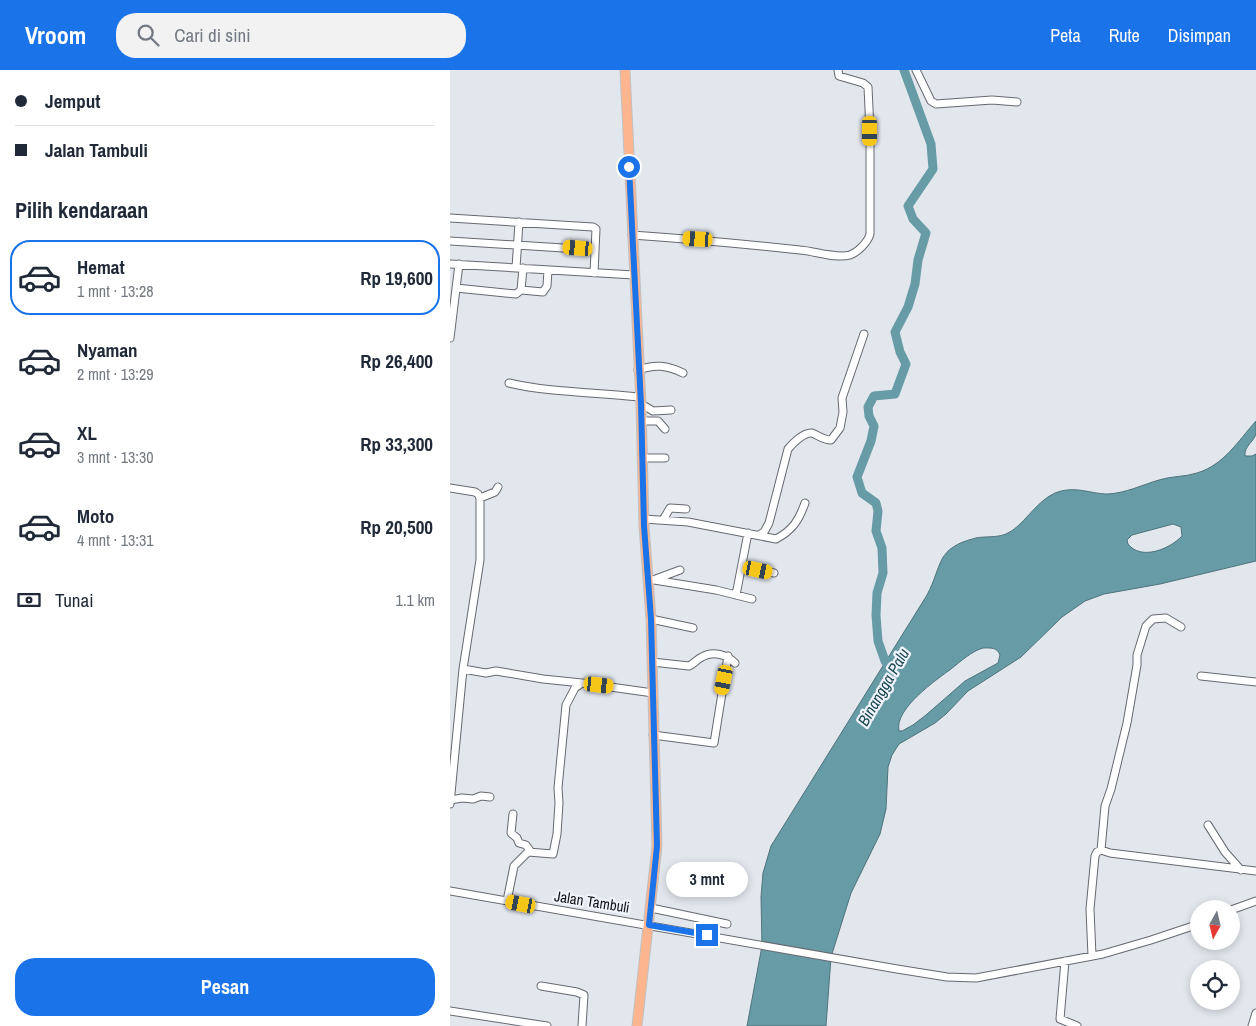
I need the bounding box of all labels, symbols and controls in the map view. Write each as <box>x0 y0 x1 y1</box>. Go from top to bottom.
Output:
search box <box>116 13 466 58</box>
text: Vroom <box>25 19 86 51</box>
icon: search <box>134 21 162 49</box>
text: Cari di sini <box>174 22 250 48</box>
text: Peta <box>1050 23 1081 48</box>
text: Rute <box>1109 23 1140 48</box>
text: Disimpan <box>1168 23 1231 48</box>
text: Jemput <box>45 88 100 114</box>
car <box>862 116 877 146</box>
text: Jalan Tambuli <box>45 137 148 163</box>
route start <box>618 156 640 178</box>
text: Pilih kendaraan <box>15 195 148 225</box>
car <box>682 231 713 247</box>
car <box>562 239 593 257</box>
text: Hemat <box>77 254 125 280</box>
icon: car <box>17 255 62 300</box>
text: Rp 19,600 <box>360 265 433 291</box>
text: 1 mnt · 13:28 <box>77 280 154 302</box>
text: Nyaman <box>77 337 138 363</box>
icon: car <box>17 338 62 383</box>
text: Rp 26,400 <box>360 348 433 374</box>
text: 2 mnt · 13:29 <box>77 363 154 385</box>
text: XL <box>77 420 97 446</box>
icon: car <box>17 421 62 466</box>
text: Rp 33,300 <box>360 431 433 457</box>
text: 3 mnt · 13:30 <box>77 446 154 468</box>
text: Moto <box>77 503 114 529</box>
icon: car <box>17 504 62 549</box>
text: Rp 20,500 <box>360 514 433 540</box>
text: 4 mnt · 13:31 <box>77 529 154 551</box>
car <box>741 560 774 580</box>
icon: cash <box>15 586 43 614</box>
text: Tunai <box>55 587 94 613</box>
text: 1.1 km <box>396 589 435 611</box>
water label: Binangga Palu <box>852 644 914 730</box>
car <box>713 664 734 696</box>
car <box>583 676 614 694</box>
callout: 3 mnt <box>666 862 748 898</box>
text: 3 mnt <box>690 868 725 890</box>
street label: Jalan Tambuli <box>553 885 631 918</box>
car <box>504 894 537 914</box>
north arrow <box>1190 900 1240 950</box>
map controls <box>1190 900 1240 1010</box>
route end <box>696 924 718 946</box>
button: Pesan <box>15 958 435 1016</box>
button: locate <box>1190 960 1240 1010</box>

